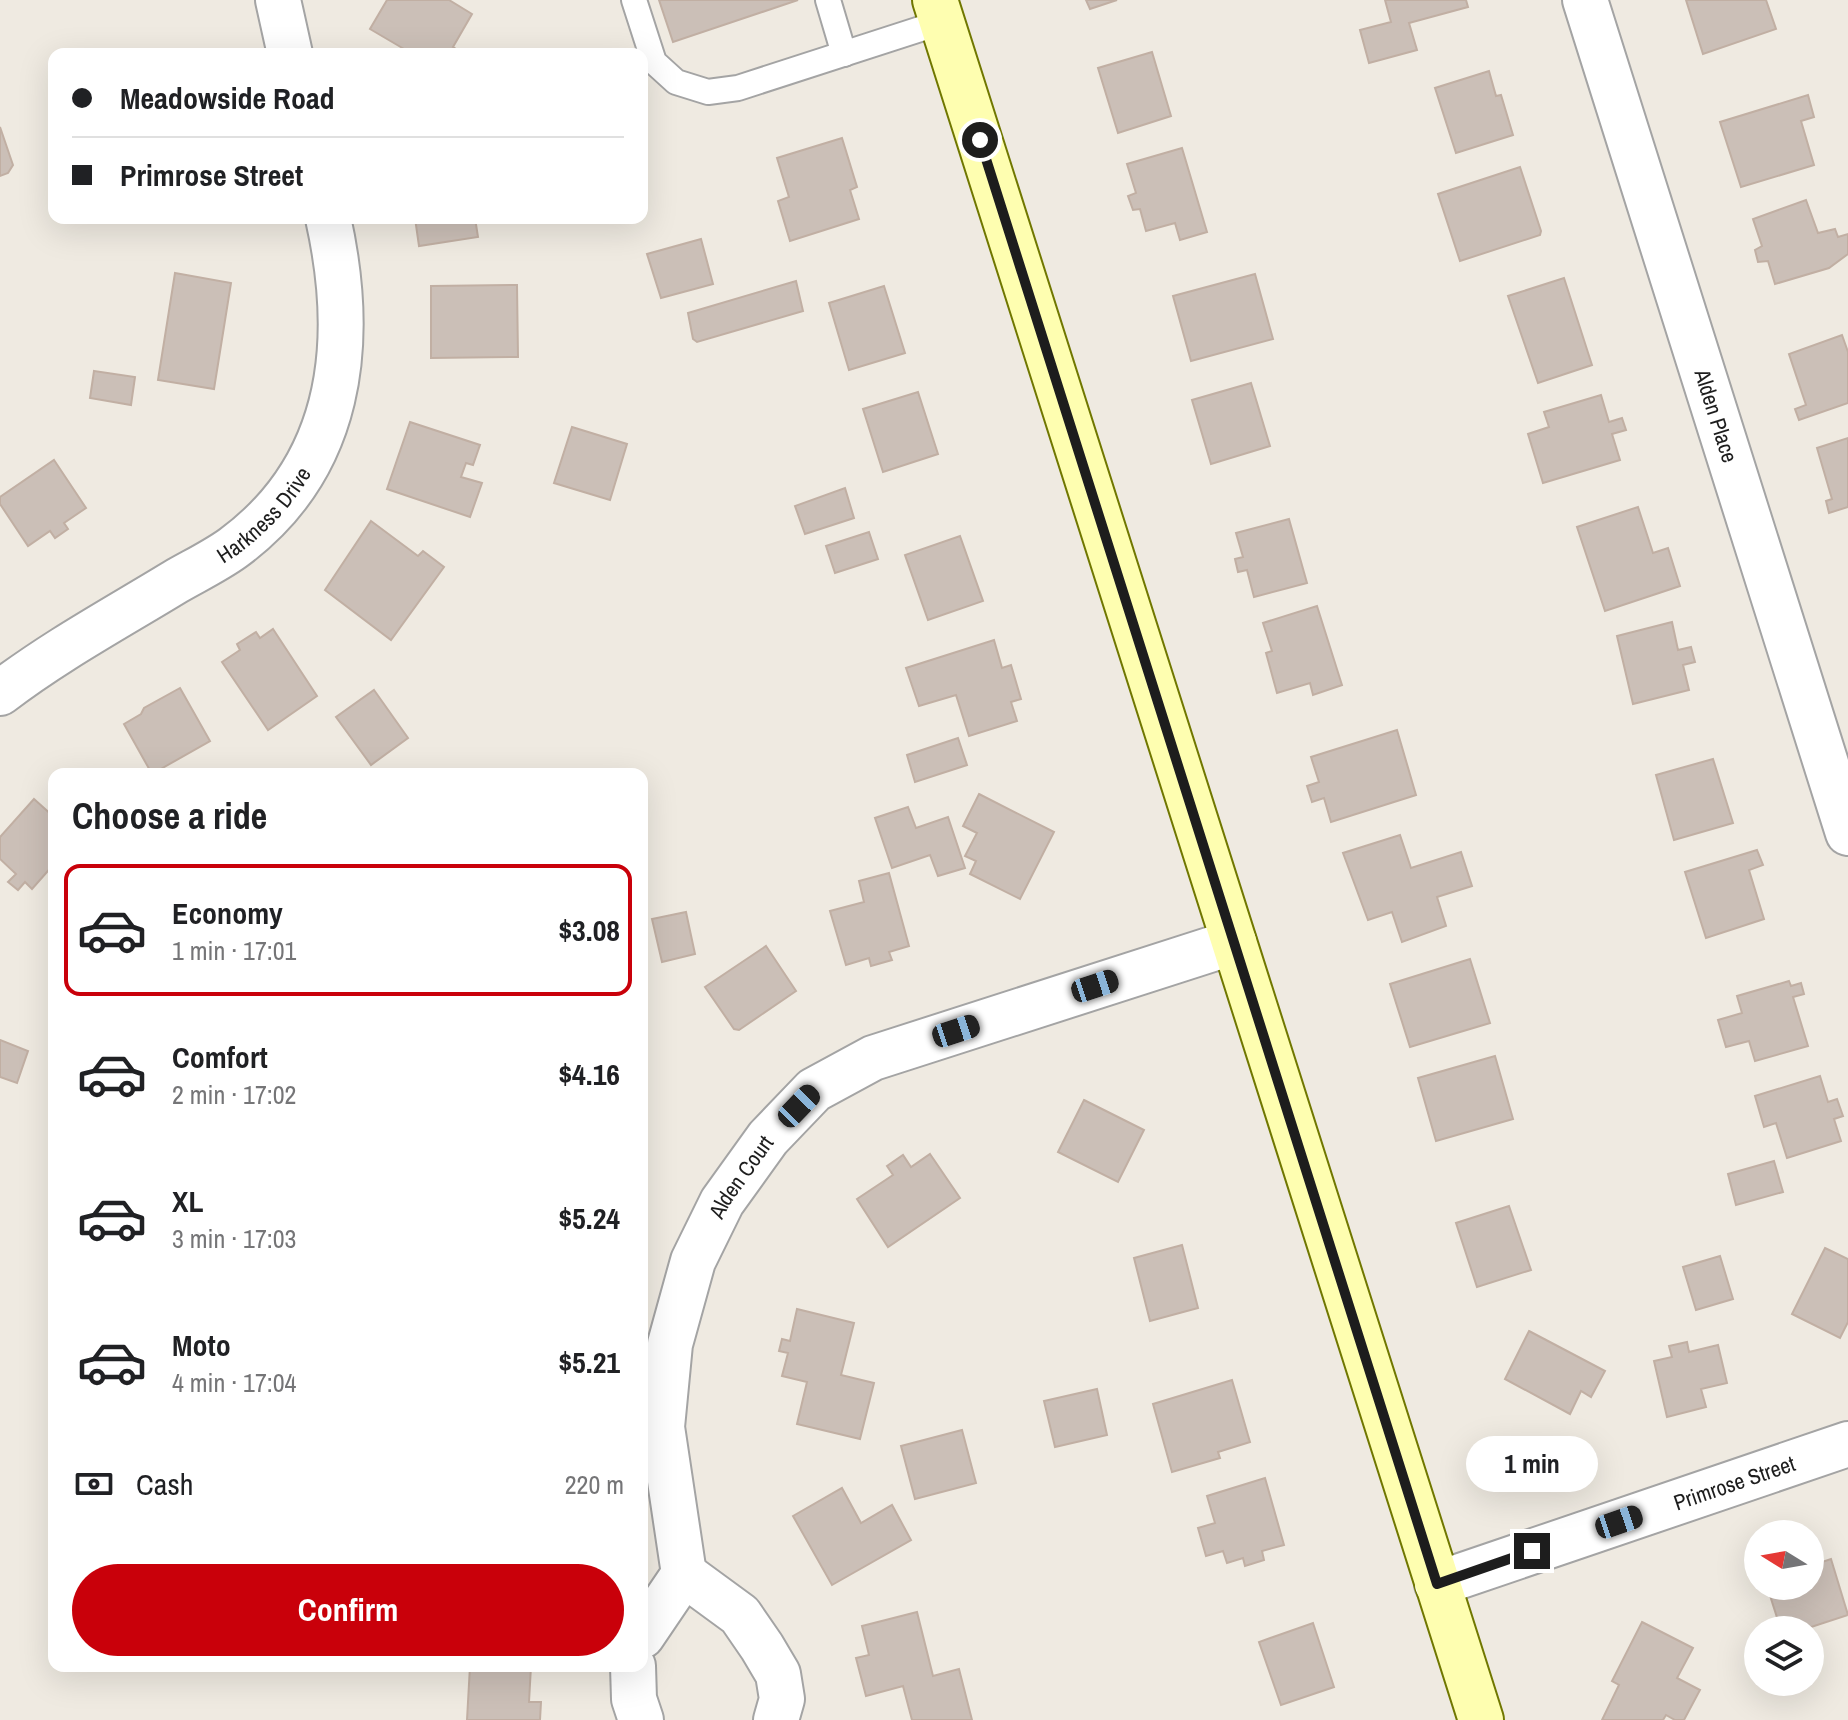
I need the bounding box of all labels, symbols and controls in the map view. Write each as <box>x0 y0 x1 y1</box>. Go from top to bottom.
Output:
text: Meadowside Road <box>120 78 335 118</box>
route start <box>962 122 998 158</box>
text: Primrose Street <box>120 155 303 195</box>
street label: Alden Place <box>1687 364 1745 466</box>
street label: Harkness Drive <box>211 461 318 570</box>
text: Choose a ride <box>72 792 267 840</box>
text: Economy <box>172 893 283 933</box>
icon: car <box>76 894 148 966</box>
text: $3.08 <box>558 910 620 950</box>
text: 1 min · 17:01 <box>172 933 296 968</box>
car <box>1068 967 1122 1005</box>
car <box>929 1012 983 1050</box>
text: Comfort <box>172 1037 268 1077</box>
icon: car <box>76 1038 148 1110</box>
text: $4.16 <box>558 1054 620 1094</box>
text: 2 min · 17:02 <box>172 1077 296 1112</box>
car <box>774 1080 824 1132</box>
street label: Alden Court <box>701 1129 780 1224</box>
text: XL <box>172 1181 203 1221</box>
icon: car <box>76 1182 148 1254</box>
text: $5.24 <box>558 1198 620 1238</box>
text: 3 min · 17:03 <box>172 1221 296 1256</box>
text: Moto <box>172 1325 231 1365</box>
icon: car <box>76 1326 148 1398</box>
text: $5.21 <box>558 1342 620 1382</box>
text: 4 min · 17:04 <box>172 1365 296 1400</box>
callout: 1 min <box>1466 1435 1598 1491</box>
text: 1 min <box>1504 1446 1560 1481</box>
street label: Primrose Street <box>1670 1448 1799 1517</box>
icon: cash <box>72 1462 116 1506</box>
text: Cash <box>136 1464 193 1504</box>
text: 220 m <box>565 1467 624 1502</box>
car <box>1592 1503 1646 1541</box>
north arrow <box>1744 1520 1824 1600</box>
map controls <box>1744 1520 1824 1696</box>
route end <box>1514 1533 1550 1569</box>
button: Confirm <box>72 1564 624 1656</box>
button: layers <box>1744 1616 1824 1696</box>

